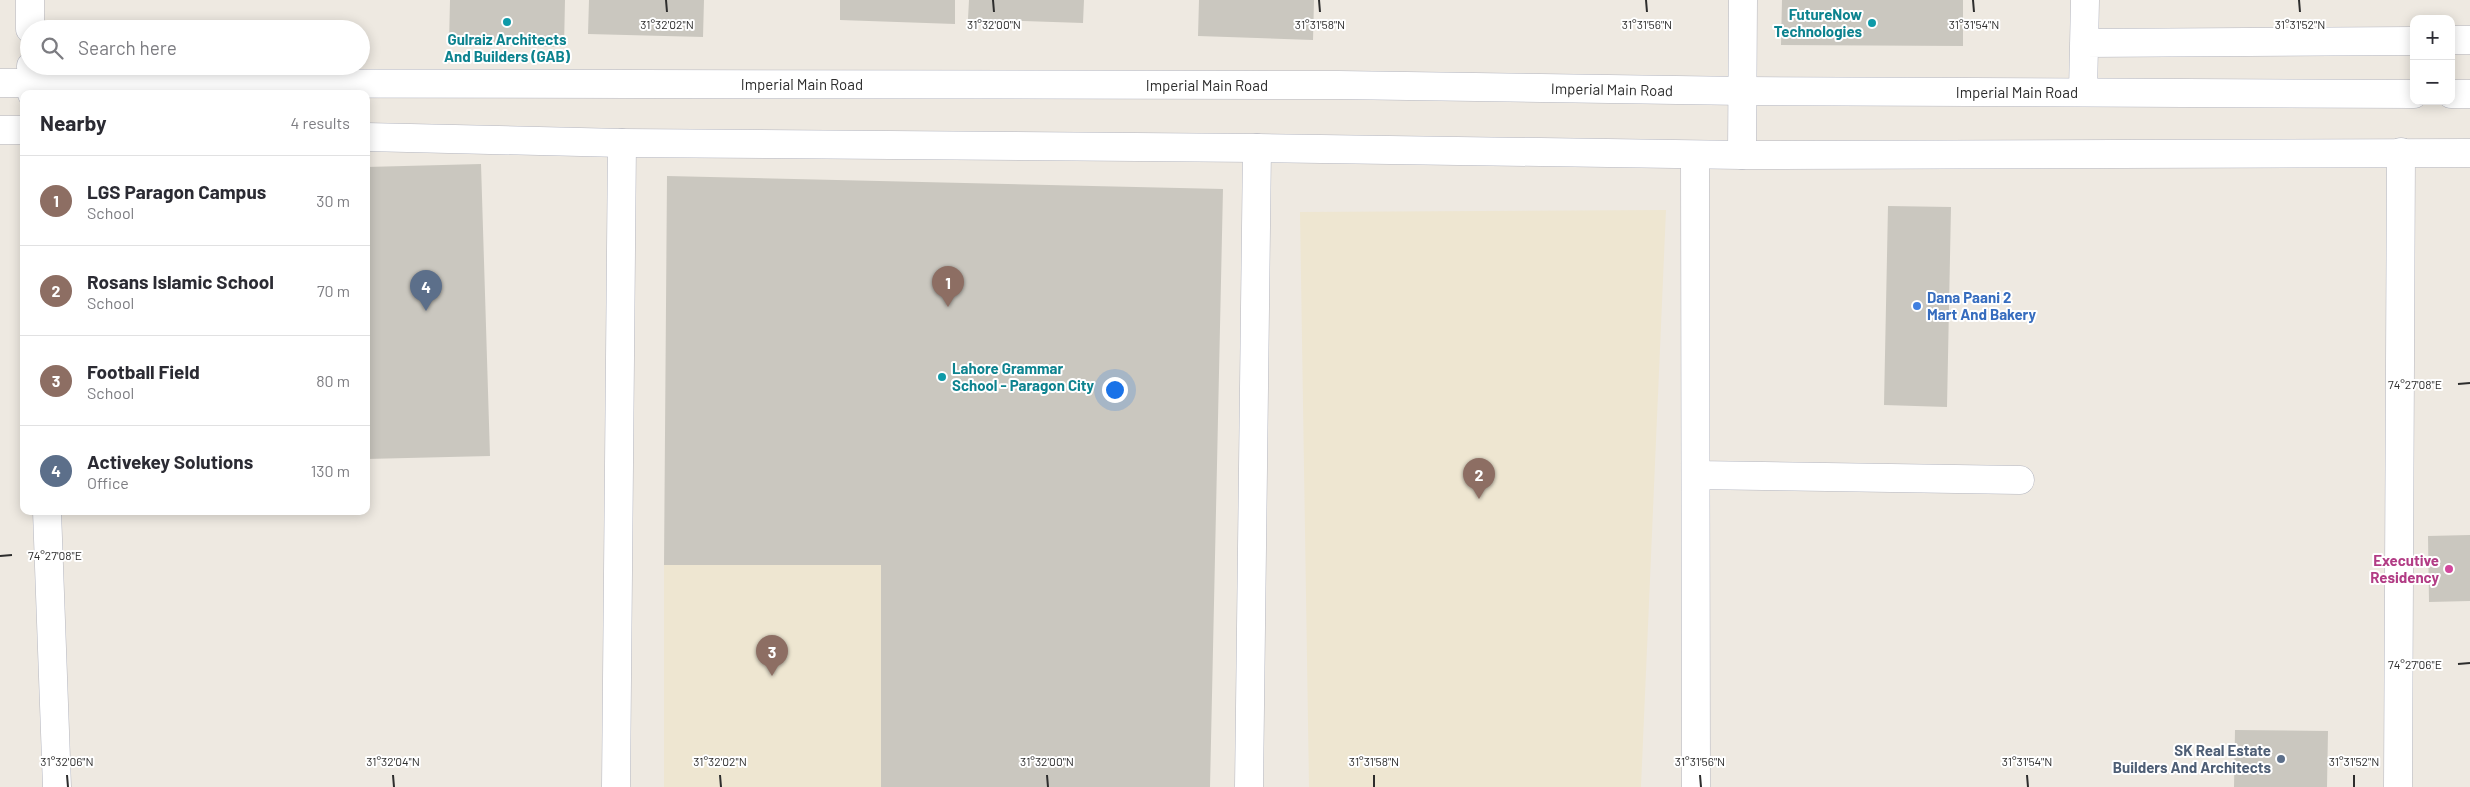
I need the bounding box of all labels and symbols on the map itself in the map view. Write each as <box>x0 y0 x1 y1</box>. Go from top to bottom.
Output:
place label: FutureNow Technologies <box>1774 5 1862 40</box>
marker: Gulraiz Architects And Builders (GAB) <box>501 16 513 28</box>
text: 31°32'02"N <box>640 17 694 31</box>
text: 31°32'00"N <box>967 17 1021 31</box>
text: 31°31'58"N <box>1295 17 1345 31</box>
text: 31°31'56"N <box>1622 17 1672 31</box>
marker: FutureNow Technologies <box>1866 17 1878 29</box>
text: 31°31'54"N <box>1949 17 1999 31</box>
text: 31°31'52"N <box>2275 17 2325 31</box>
place label: Gulraiz Architects And Builders (GAB) <box>444 30 571 65</box>
street label: Imperial Main Road <box>741 75 863 93</box>
street label: Imperial Main Road <box>1146 76 1268 94</box>
street label: Imperial Main Road <box>1551 79 1673 99</box>
street label: Imperial Main Road <box>1956 83 2078 101</box>
pin: 1 <box>932 266 964 307</box>
pin: 4 <box>410 270 442 311</box>
place label: Dana Paani 2 Mart And Bakery <box>1927 288 2036 323</box>
marker: Dana Paani 2 Mart And Bakery <box>1911 300 1923 312</box>
place label: Lahore Grammar School - Paragon City <box>952 359 1095 394</box>
marker: Lahore Grammar School - Paragon City <box>936 371 948 383</box>
your location <box>1102 377 1128 403</box>
text: 74°27'08"E <box>2388 377 2442 391</box>
pin: 2 <box>1463 458 1495 499</box>
text: 74°27'08"E <box>28 548 82 562</box>
place label: Executive Residency <box>2370 551 2439 586</box>
marker: Executive Residency <box>2443 563 2455 575</box>
pin: 3 <box>756 635 788 676</box>
text: 74°27'06"E <box>2388 657 2442 671</box>
place label: SK Real Estate Builders And Architects <box>2113 741 2271 776</box>
marker: SK Real Estate Builders And Architects <box>2275 753 2287 765</box>
text: 31°32'06"N <box>40 754 94 768</box>
text: 31°32'04"N <box>366 754 420 768</box>
text: 31°32'02"N <box>693 754 747 768</box>
text: 31°32'00"N <box>1020 754 1074 768</box>
text: 31°31'58"N <box>1349 754 1399 768</box>
text: 31°31'56"N <box>1675 754 1725 768</box>
text: 31°31'54"N <box>2002 754 2052 768</box>
text: 31°31'52"N <box>2329 754 2379 768</box>

